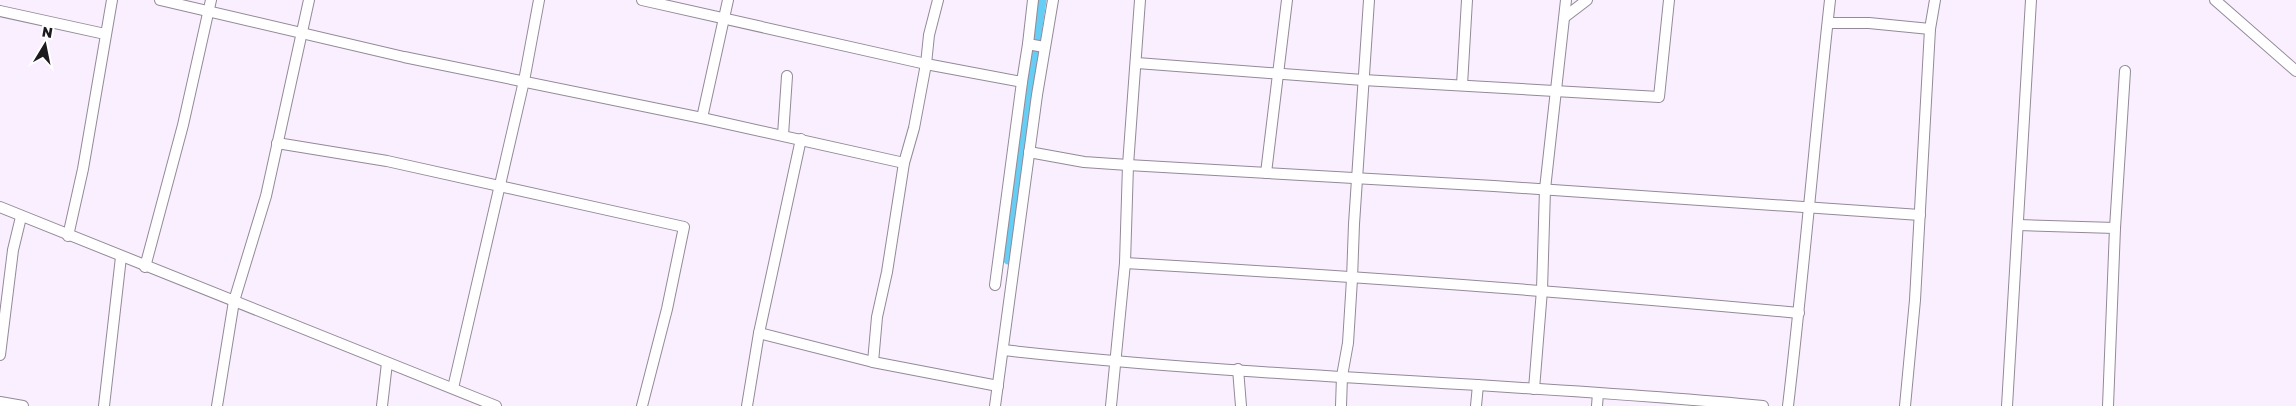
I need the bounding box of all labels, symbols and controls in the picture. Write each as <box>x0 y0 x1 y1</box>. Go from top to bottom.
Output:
north arrow <box>20 20 70 70</box>
text: N <box>41 22 54 41</box>

